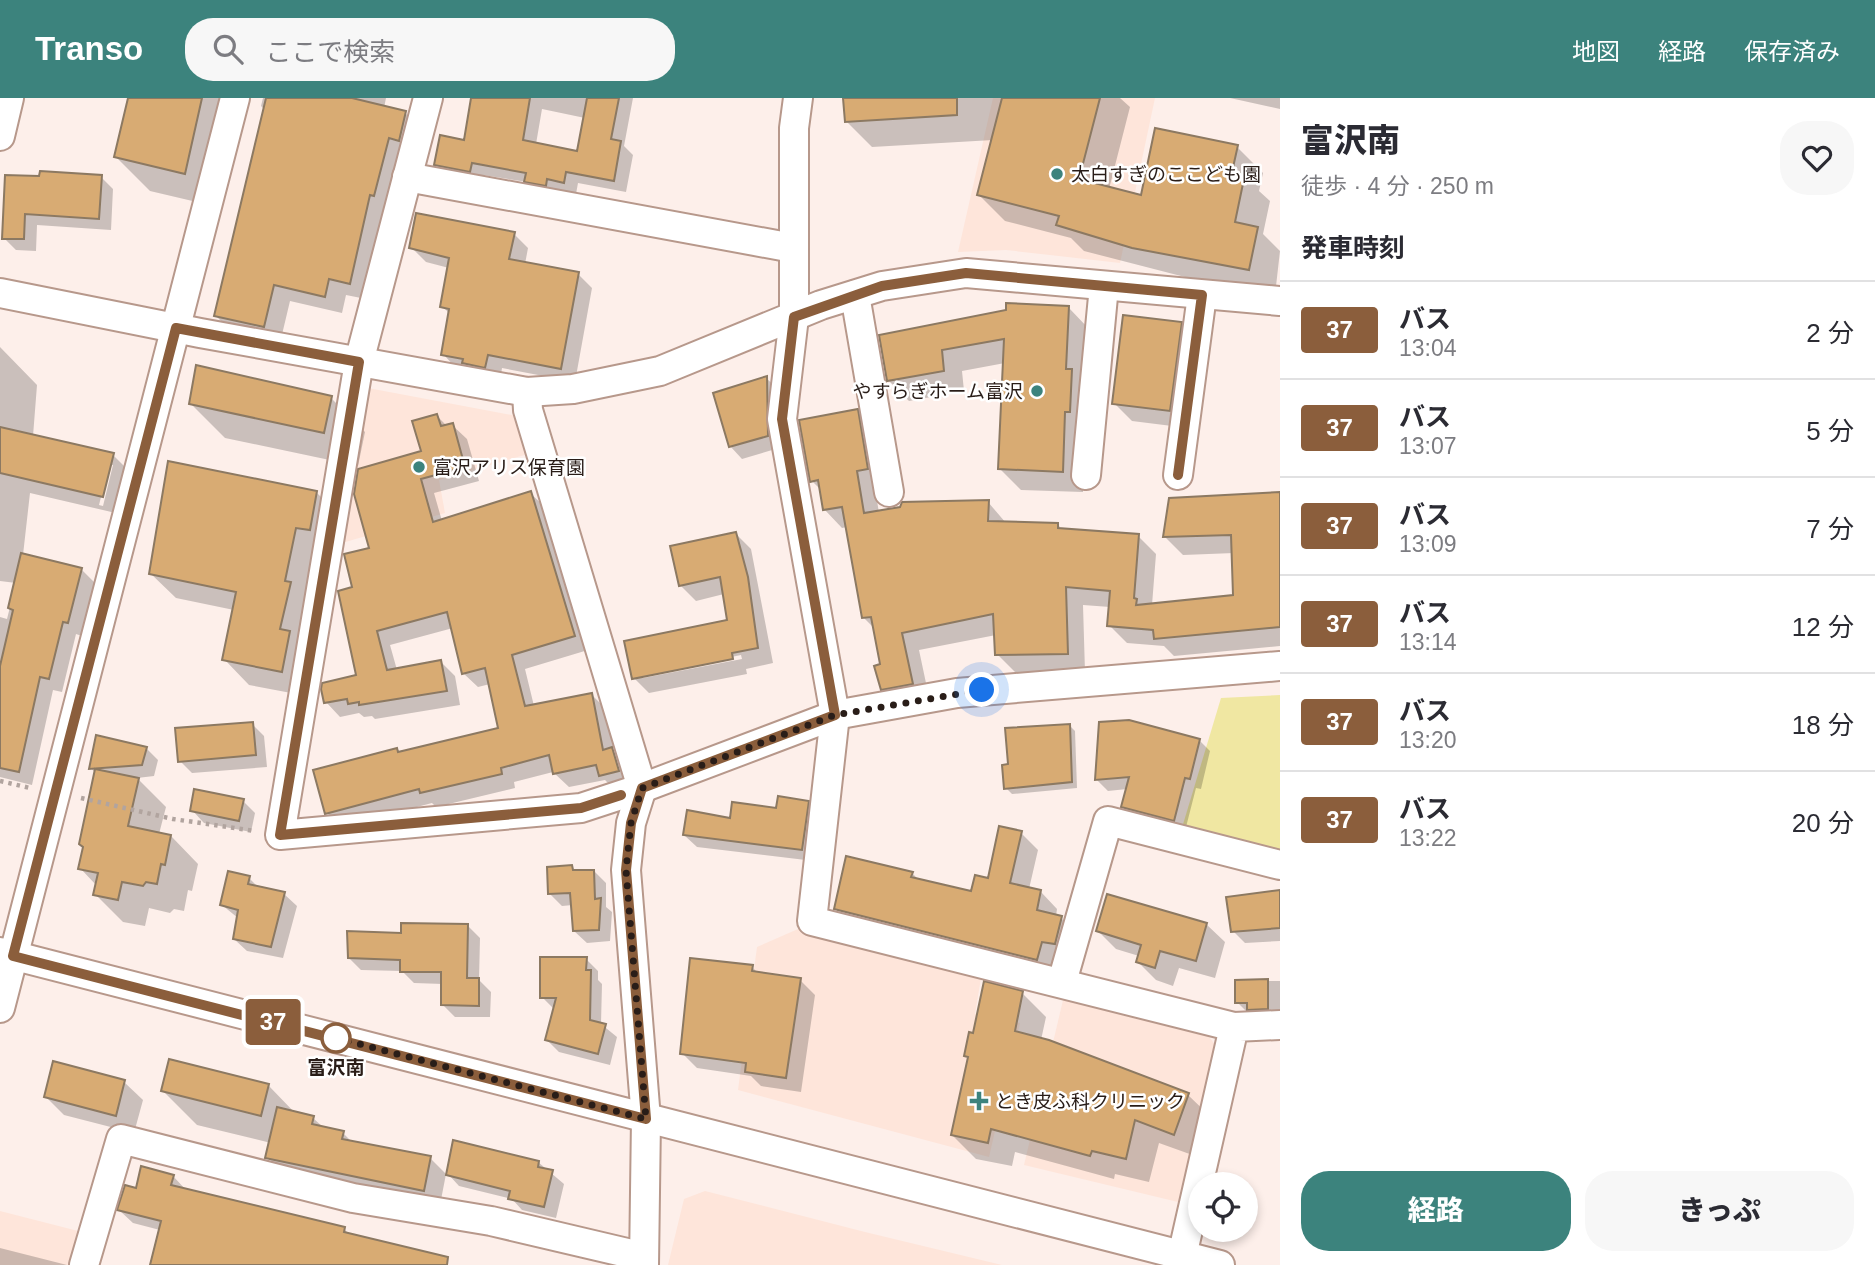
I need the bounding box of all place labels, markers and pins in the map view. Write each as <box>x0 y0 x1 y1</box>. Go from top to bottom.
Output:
place label: 太白すぎのここども園 <box>1071 164 1261 185</box>
marker: 太白すぎのここども園 <box>1049 166 1065 182</box>
place label: やすらぎホーム富沢 <box>853 381 1023 402</box>
marker: やすらぎホーム富沢 <box>1029 383 1045 399</box>
place label: 富沢アリス保育園 <box>433 457 585 478</box>
marker: 富沢アリス保育園 <box>411 459 427 475</box>
marker: 富沢南 <box>321 1023 351 1053</box>
place label: 富沢南 <box>307 1057 365 1078</box>
marker: とき皮ふ科クリニック <box>969 1091 989 1111</box>
place label: とき皮ふ科クリニック <box>995 1091 1185 1112</box>

